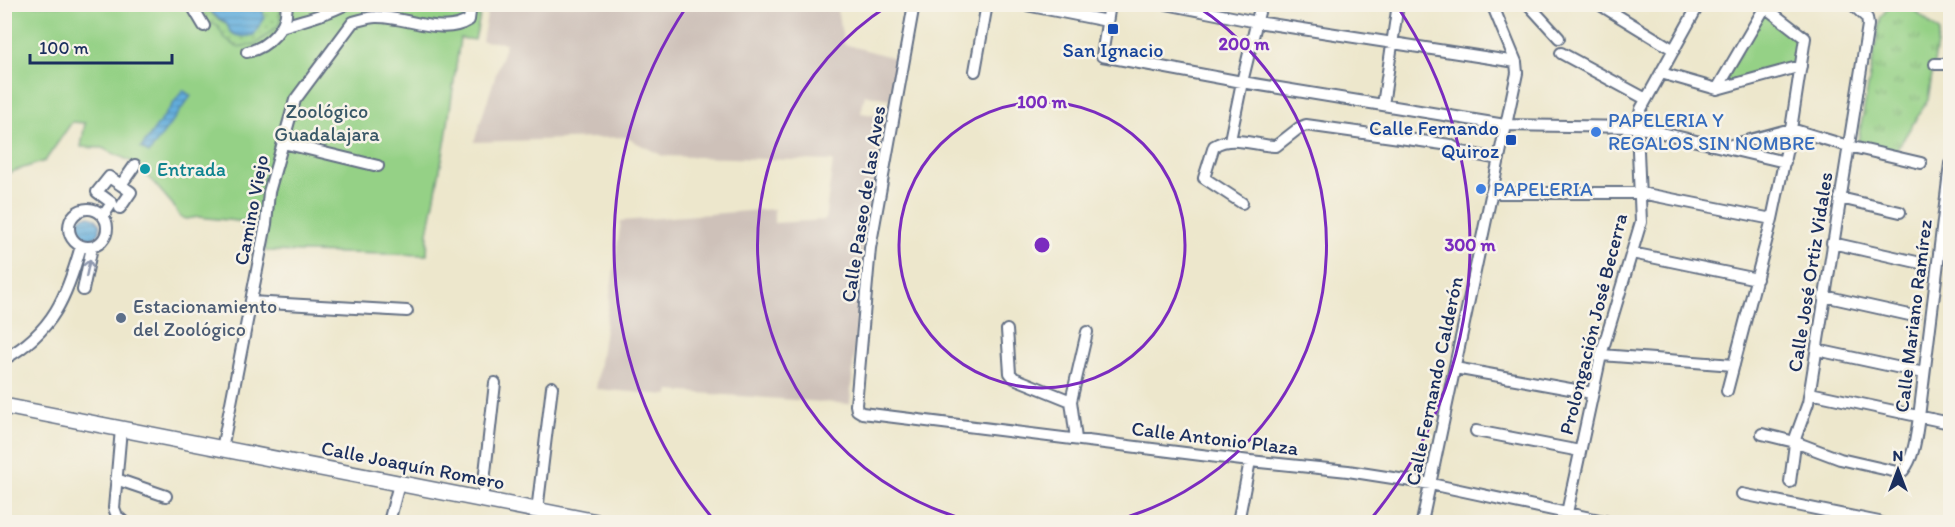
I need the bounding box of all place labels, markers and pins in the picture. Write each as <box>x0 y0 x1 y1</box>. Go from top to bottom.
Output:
marker: San Ignacio <box>1106 22 1120 36</box>
place label: San Ignacio <box>1063 38 1163 62</box>
place label: PAPELERIA Y REGALOS SIN NOMBRE <box>1608 108 1815 155</box>
place label: Calle Fernando Quiroz <box>1369 116 1499 163</box>
marker: PAPELERIA Y REGALOS SIN NOMBRE <box>1589 125 1603 139</box>
marker: Calle Fernando Quiroz <box>1504 133 1518 147</box>
place label: Entrada <box>157 157 226 181</box>
marker: Entrada <box>138 162 152 176</box>
place label: PAPELERIA <box>1493 177 1593 201</box>
marker: PAPELERIA <box>1474 182 1488 196</box>
centre of rings <box>1032 235 1052 255</box>
place label: Estacionamiento del Zoológico <box>133 294 277 341</box>
marker: Estacionamiento del Zoológico <box>114 311 128 325</box>

